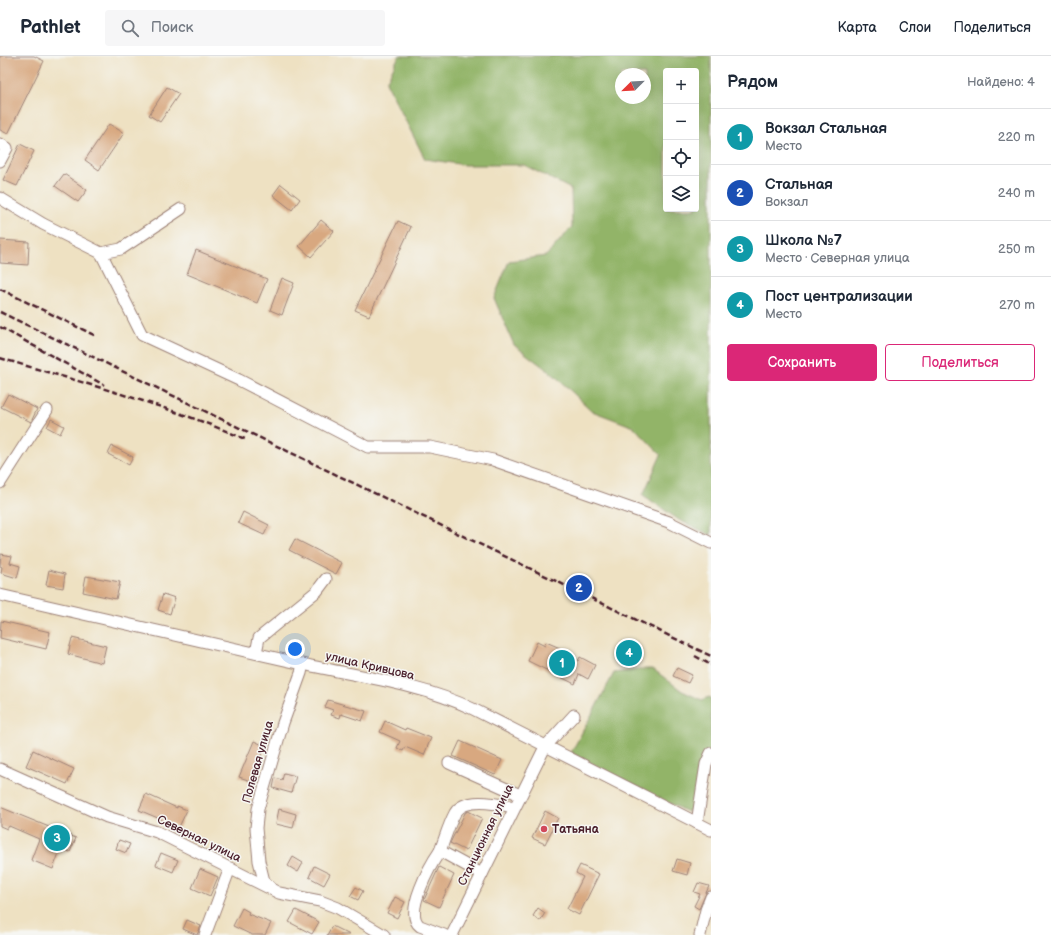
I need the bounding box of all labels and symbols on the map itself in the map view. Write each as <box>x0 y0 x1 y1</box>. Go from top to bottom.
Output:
north arrow <box>615 68 651 104</box>
pin: 2 <box>566 573 592 603</box>
pin: 4 <box>616 638 642 668</box>
your location <box>285 639 305 659</box>
street label: улица Кривцова <box>324 648 416 684</box>
pin: 1 <box>549 648 575 678</box>
street label: Полевая улица <box>239 719 277 805</box>
street label: Станционная улица <box>455 782 517 888</box>
street label: Северная улица <box>155 812 243 866</box>
place label: Татьяна <box>552 822 600 837</box>
pin: 3 <box>44 823 70 853</box>
marker: Татьяна <box>539 824 549 834</box>

